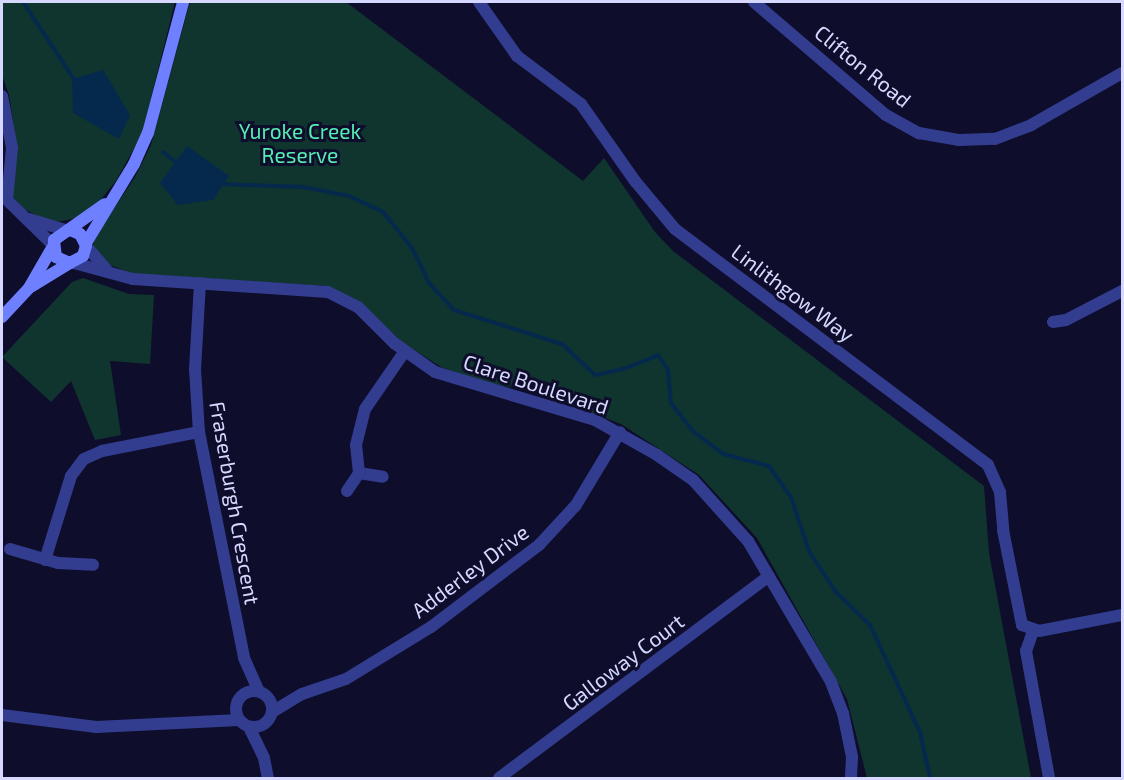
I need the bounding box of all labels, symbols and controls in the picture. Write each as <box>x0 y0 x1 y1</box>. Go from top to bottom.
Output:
street label: Clifton Road <box>810 20 916 112</box>
park label: Yuroke Creek Reserve <box>239 118 361 168</box>
street label: Linlithgow Way <box>726 239 860 347</box>
street label: Clare Boulevard <box>460 349 612 419</box>
street label: Fraserburgh Crescent <box>205 399 265 607</box>
street label: Adderley Drive <box>407 519 533 623</box>
street label: Galloway Court <box>557 608 689 716</box>

